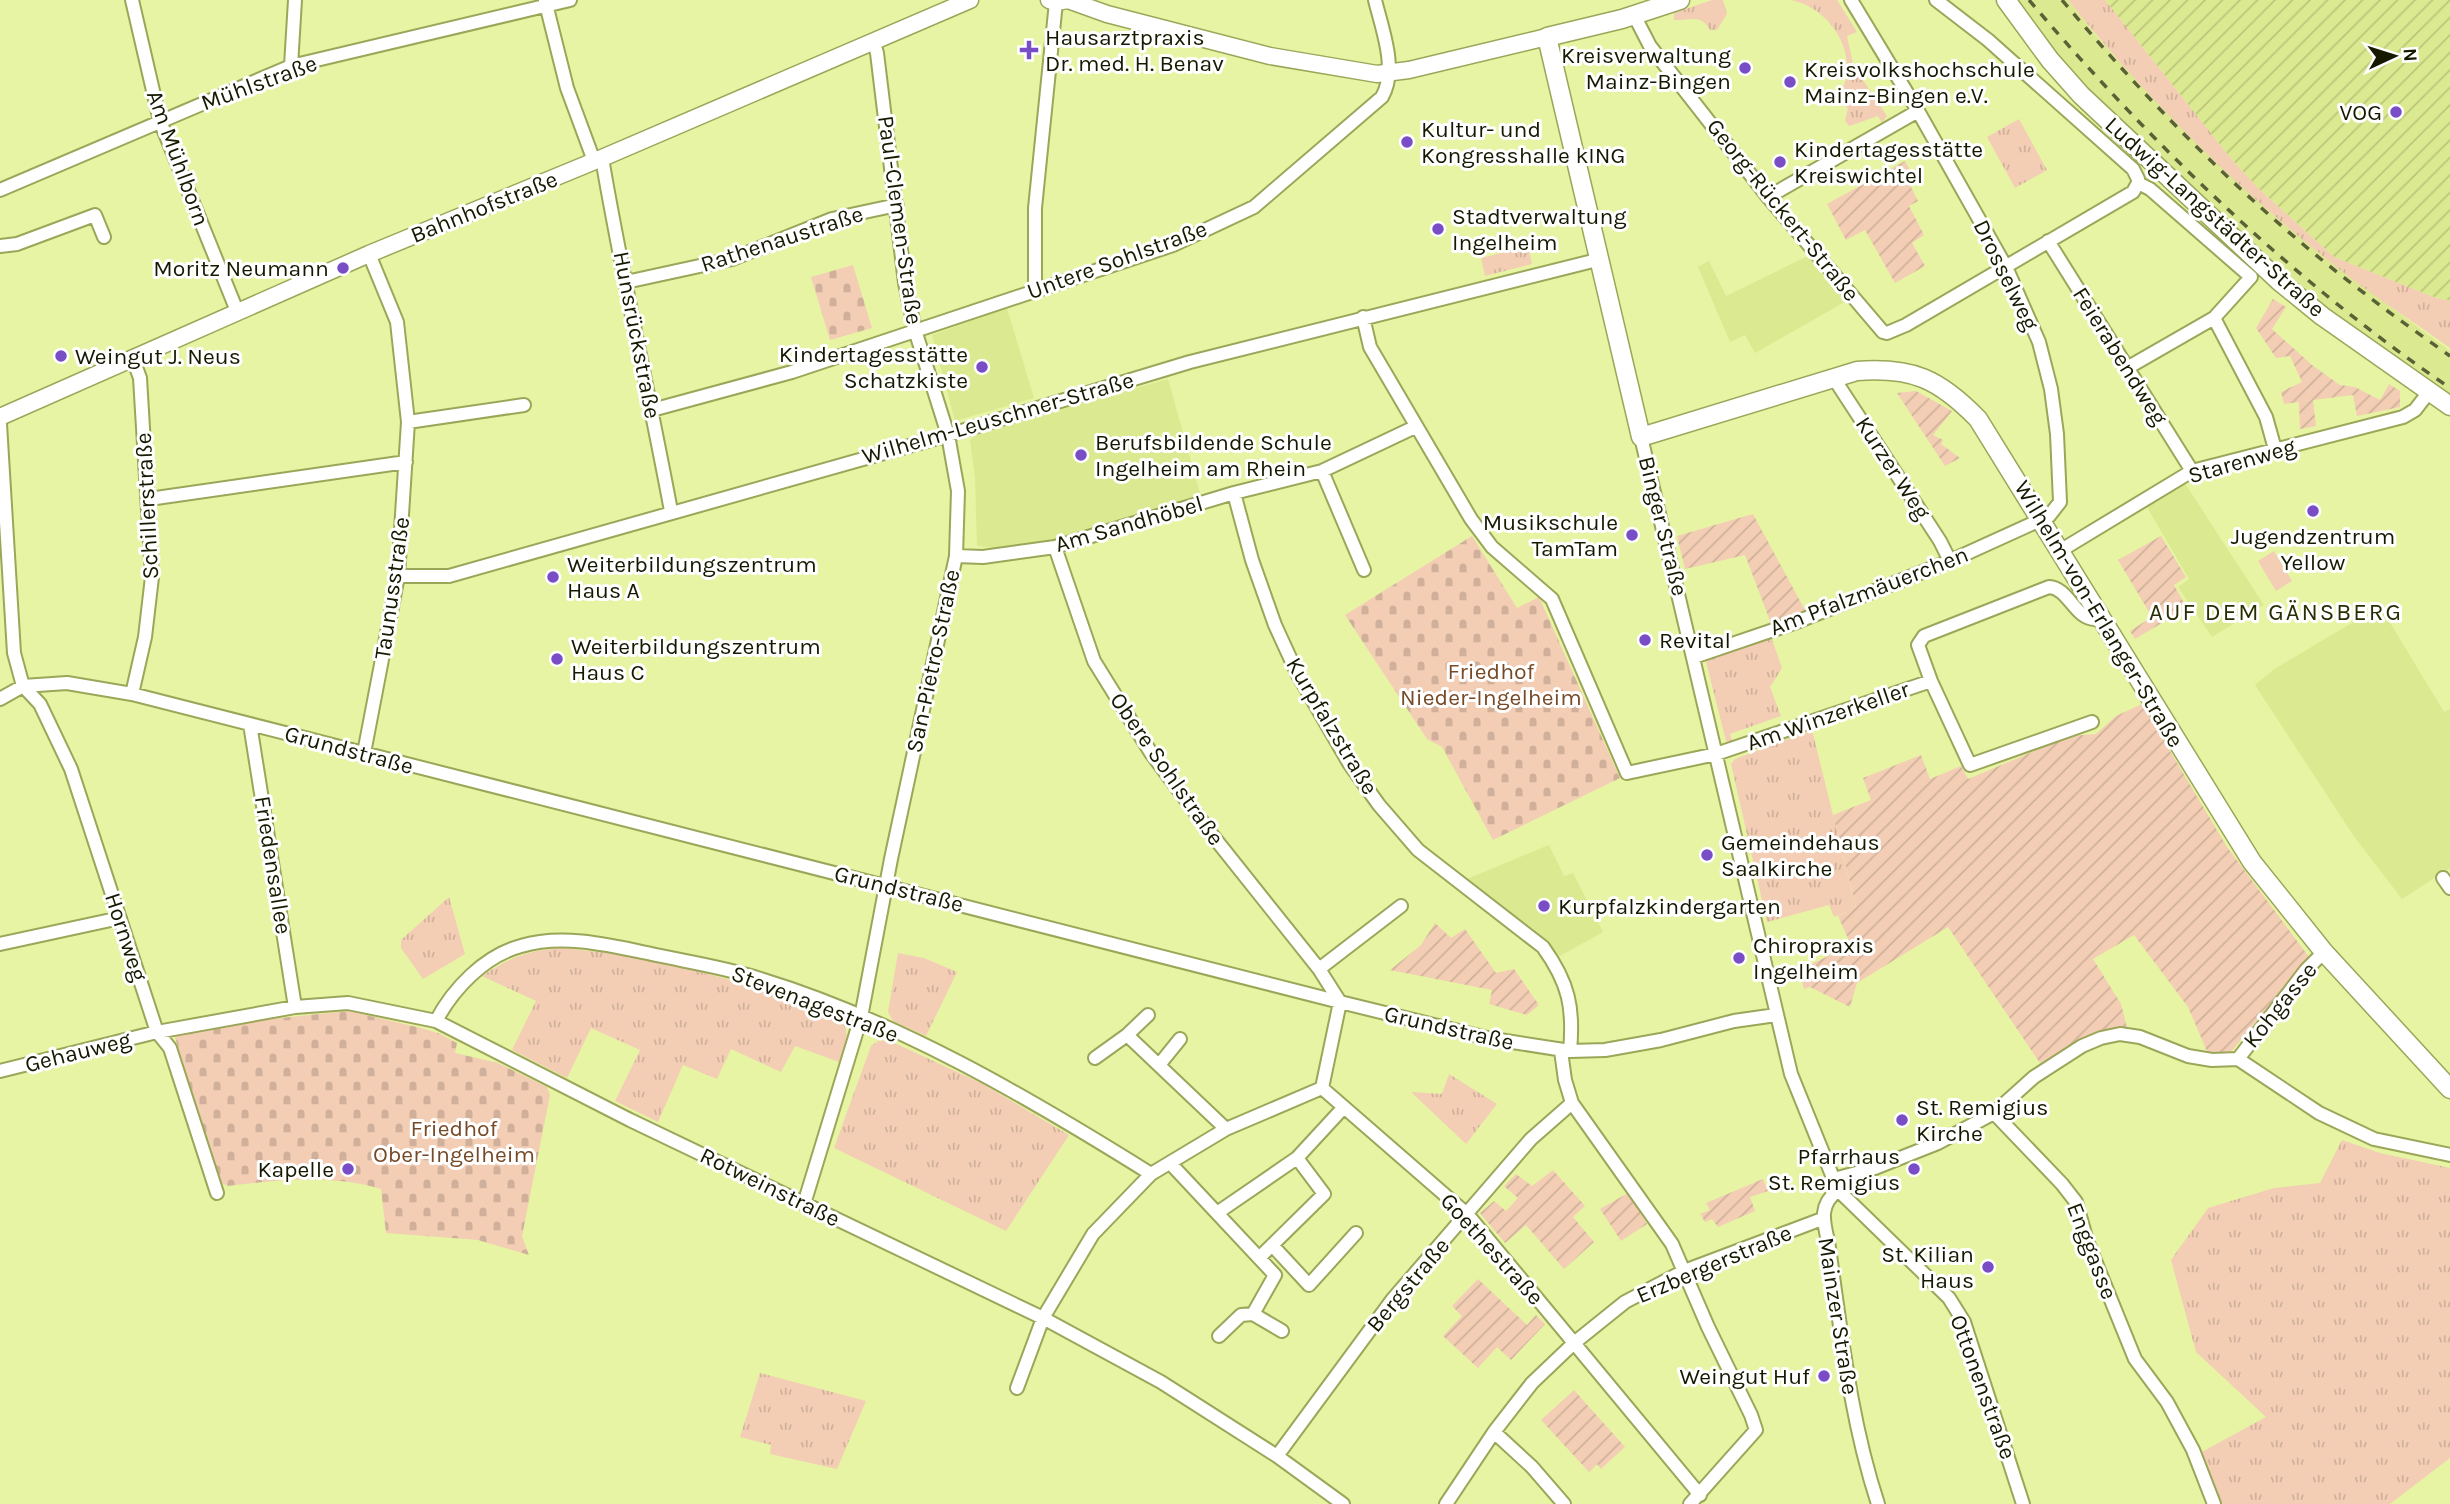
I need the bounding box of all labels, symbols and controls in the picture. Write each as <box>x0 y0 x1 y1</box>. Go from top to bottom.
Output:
north arrow <box>2359 21 2429 91</box>
place label: Hausarztpraxis Dr. med. H. Benav <box>1045 24 1224 77</box>
marker: Hausarztpraxis Dr. med. H. Benav <box>1019 40 1039 60</box>
place label: Kreisverwaltung Mainz-Bingen <box>1561 42 1731 95</box>
text: N <box>2399 47 2421 62</box>
street label: Mühlstraße <box>197 50 321 116</box>
place label: Kreisvolkshochschule Mainz-Bingen e.V. <box>1804 56 2035 109</box>
marker: Kreisverwaltung Mainz-Bingen <box>1737 60 1753 76</box>
marker: Kreisvolkshochschule Mainz-Bingen e.V. <box>1782 74 1798 90</box>
street label: Am Mühlborn <box>141 87 215 229</box>
place label: VOG <box>2340 99 2382 126</box>
marker: VOG <box>2388 104 2404 120</box>
street label: Ludwig-Langstädter-Straße <box>2100 111 2330 323</box>
street label: Georg-Rückert-Straße <box>1701 113 1865 307</box>
street label: Paul-Clemen-Straße <box>872 114 928 326</box>
place label: Kultur- und Kongresshalle kING <box>1421 116 1625 169</box>
marker: Kultur- und Kongresshalle kING <box>1399 134 1415 150</box>
place label: Kindertagesstätte Kreiswichtel <box>1794 136 1983 189</box>
marker: Kindertagesstätte Kreiswichtel <box>1772 154 1788 170</box>
street label: Bahnhofstraße <box>407 165 561 249</box>
street label: Rathenaustraße <box>697 200 867 278</box>
place label: Stadtverwaltung Ingelheim <box>1452 203 1626 256</box>
street label: Untere Sohlstraße <box>1023 215 1211 305</box>
street label: Drosselweg <box>1968 215 2044 335</box>
marker: Stadtverwaltung Ingelheim <box>1430 221 1446 237</box>
street label: Hunsrückstraße <box>608 249 666 421</box>
place label: Moritz Neumann <box>153 255 329 282</box>
marker: Moritz Neumann <box>335 260 351 276</box>
street label: Feierabendweg <box>2067 282 2173 430</box>
place label: Kindertagesstätte Schatzkiste <box>779 341 968 394</box>
place label: Weingut J. Neus <box>75 343 241 370</box>
marker: Weingut J. Neus <box>53 348 69 364</box>
marker: Kindertagesstätte Schatzkiste <box>974 359 990 375</box>
street label: Wilhelm-Leuschner-Straße <box>859 366 1137 470</box>
street label: Kurzer Weg <box>1850 411 1936 525</box>
place label: Berufsbildende Schule Ingelheim am Rhein <box>1095 429 1332 482</box>
street label: Schillerstraße <box>130 432 164 580</box>
street label: Starenweg <box>2185 433 2299 489</box>
marker: Berufsbildende Schule Ingelheim am Rhein <box>1073 447 1089 463</box>
street label: Binger Straße <box>1633 453 1693 599</box>
street label: Wilhelm-von-Erlanger-Straße <box>2009 476 2189 752</box>
street label: Am Sandhöbel <box>1052 490 1206 558</box>
marker: Jugendzentrum Yellow <box>2305 503 2321 519</box>
place label: Musikschule TamTam <box>1483 509 1618 562</box>
street label: Taunusstraße <box>369 515 415 661</box>
place label: Jugendzentrum Yellow <box>2231 523 2395 576</box>
marker: Musikschule TamTam <box>1624 527 1640 543</box>
street label: Am Pfalzmäuerchen <box>1766 541 1972 641</box>
place label: Weiterbildungszentrum Haus A <box>567 551 817 604</box>
street label: San-Pietro-Straße <box>900 567 966 755</box>
marker: Weiterbildungszentrum Haus A <box>545 569 561 585</box>
district label: AUF DEM GÄNSBERG <box>2149 598 2403 626</box>
place label: Revital <box>1659 627 1731 654</box>
marker: Revital <box>1637 632 1653 648</box>
place label: Weiterbildungszentrum Haus C <box>571 633 821 686</box>
marker: Weiterbildungszentrum Haus C <box>549 651 565 667</box>
street label: Kurpfalzstraße <box>1280 653 1384 799</box>
park label: Friedhof Nieder-Ingelheim <box>1400 658 1582 711</box>
street label: Am Winzerkeller <box>1743 675 1914 756</box>
street label: Obere Sohlstraße <box>1104 687 1230 851</box>
street label: Grundstraße <box>282 720 416 780</box>
street label: Friedensallee <box>249 794 297 936</box>
place label: Gemeindehaus Saalkirche <box>1721 829 1880 882</box>
marker: Gemeindehaus Saalkirche <box>1699 847 1715 863</box>
street label: Grundstraße <box>832 860 966 918</box>
street label: Hornweg <box>99 889 153 985</box>
place label: Kurpfalzkindergarten <box>1558 893 1781 920</box>
marker: Kurpfalzkindergarten <box>1536 898 1552 914</box>
place label: Chiropraxis Ingelheim <box>1753 932 1874 985</box>
marker: Chiropraxis Ingelheim <box>1731 950 1747 966</box>
street label: Kohgasse <box>2237 957 2323 1053</box>
street label: Stevenagestraße <box>728 960 902 1048</box>
street label: Grundstraße <box>1382 1000 1516 1056</box>
street label: Gehauweg <box>22 1026 134 1078</box>
place label: St. Remigius Kirche <box>1916 1094 2048 1147</box>
marker: St. Remigius Kirche <box>1894 1112 1910 1128</box>
park label: Friedhof Ober-Ingelheim <box>373 1115 535 1168</box>
street label: Rotweinstraße <box>696 1142 844 1232</box>
place label: Pfarrhaus St. Remigius <box>1768 1143 1900 1196</box>
place label: Kapelle <box>257 1156 334 1183</box>
marker: Kapelle <box>340 1161 356 1177</box>
marker: Pfarrhaus St. Remigius <box>1906 1161 1922 1177</box>
street label: Goethestraße <box>1435 1188 1549 1310</box>
street label: Enggasse <box>2061 1199 2123 1303</box>
street label: Erzbergerstraße <box>1632 1219 1796 1309</box>
street label: Bergstraße <box>1361 1232 1455 1338</box>
street label: Mainzer Straße <box>1812 1235 1864 1397</box>
place label: St. Kilian Haus <box>1881 1241 1974 1294</box>
marker: St. Kilian Haus <box>1980 1259 1996 1275</box>
street label: Ottonenstraße <box>1944 1311 2022 1463</box>
place label: Weingut Huf <box>1679 1363 1810 1390</box>
marker: Weingut Huf <box>1816 1368 1832 1384</box>

